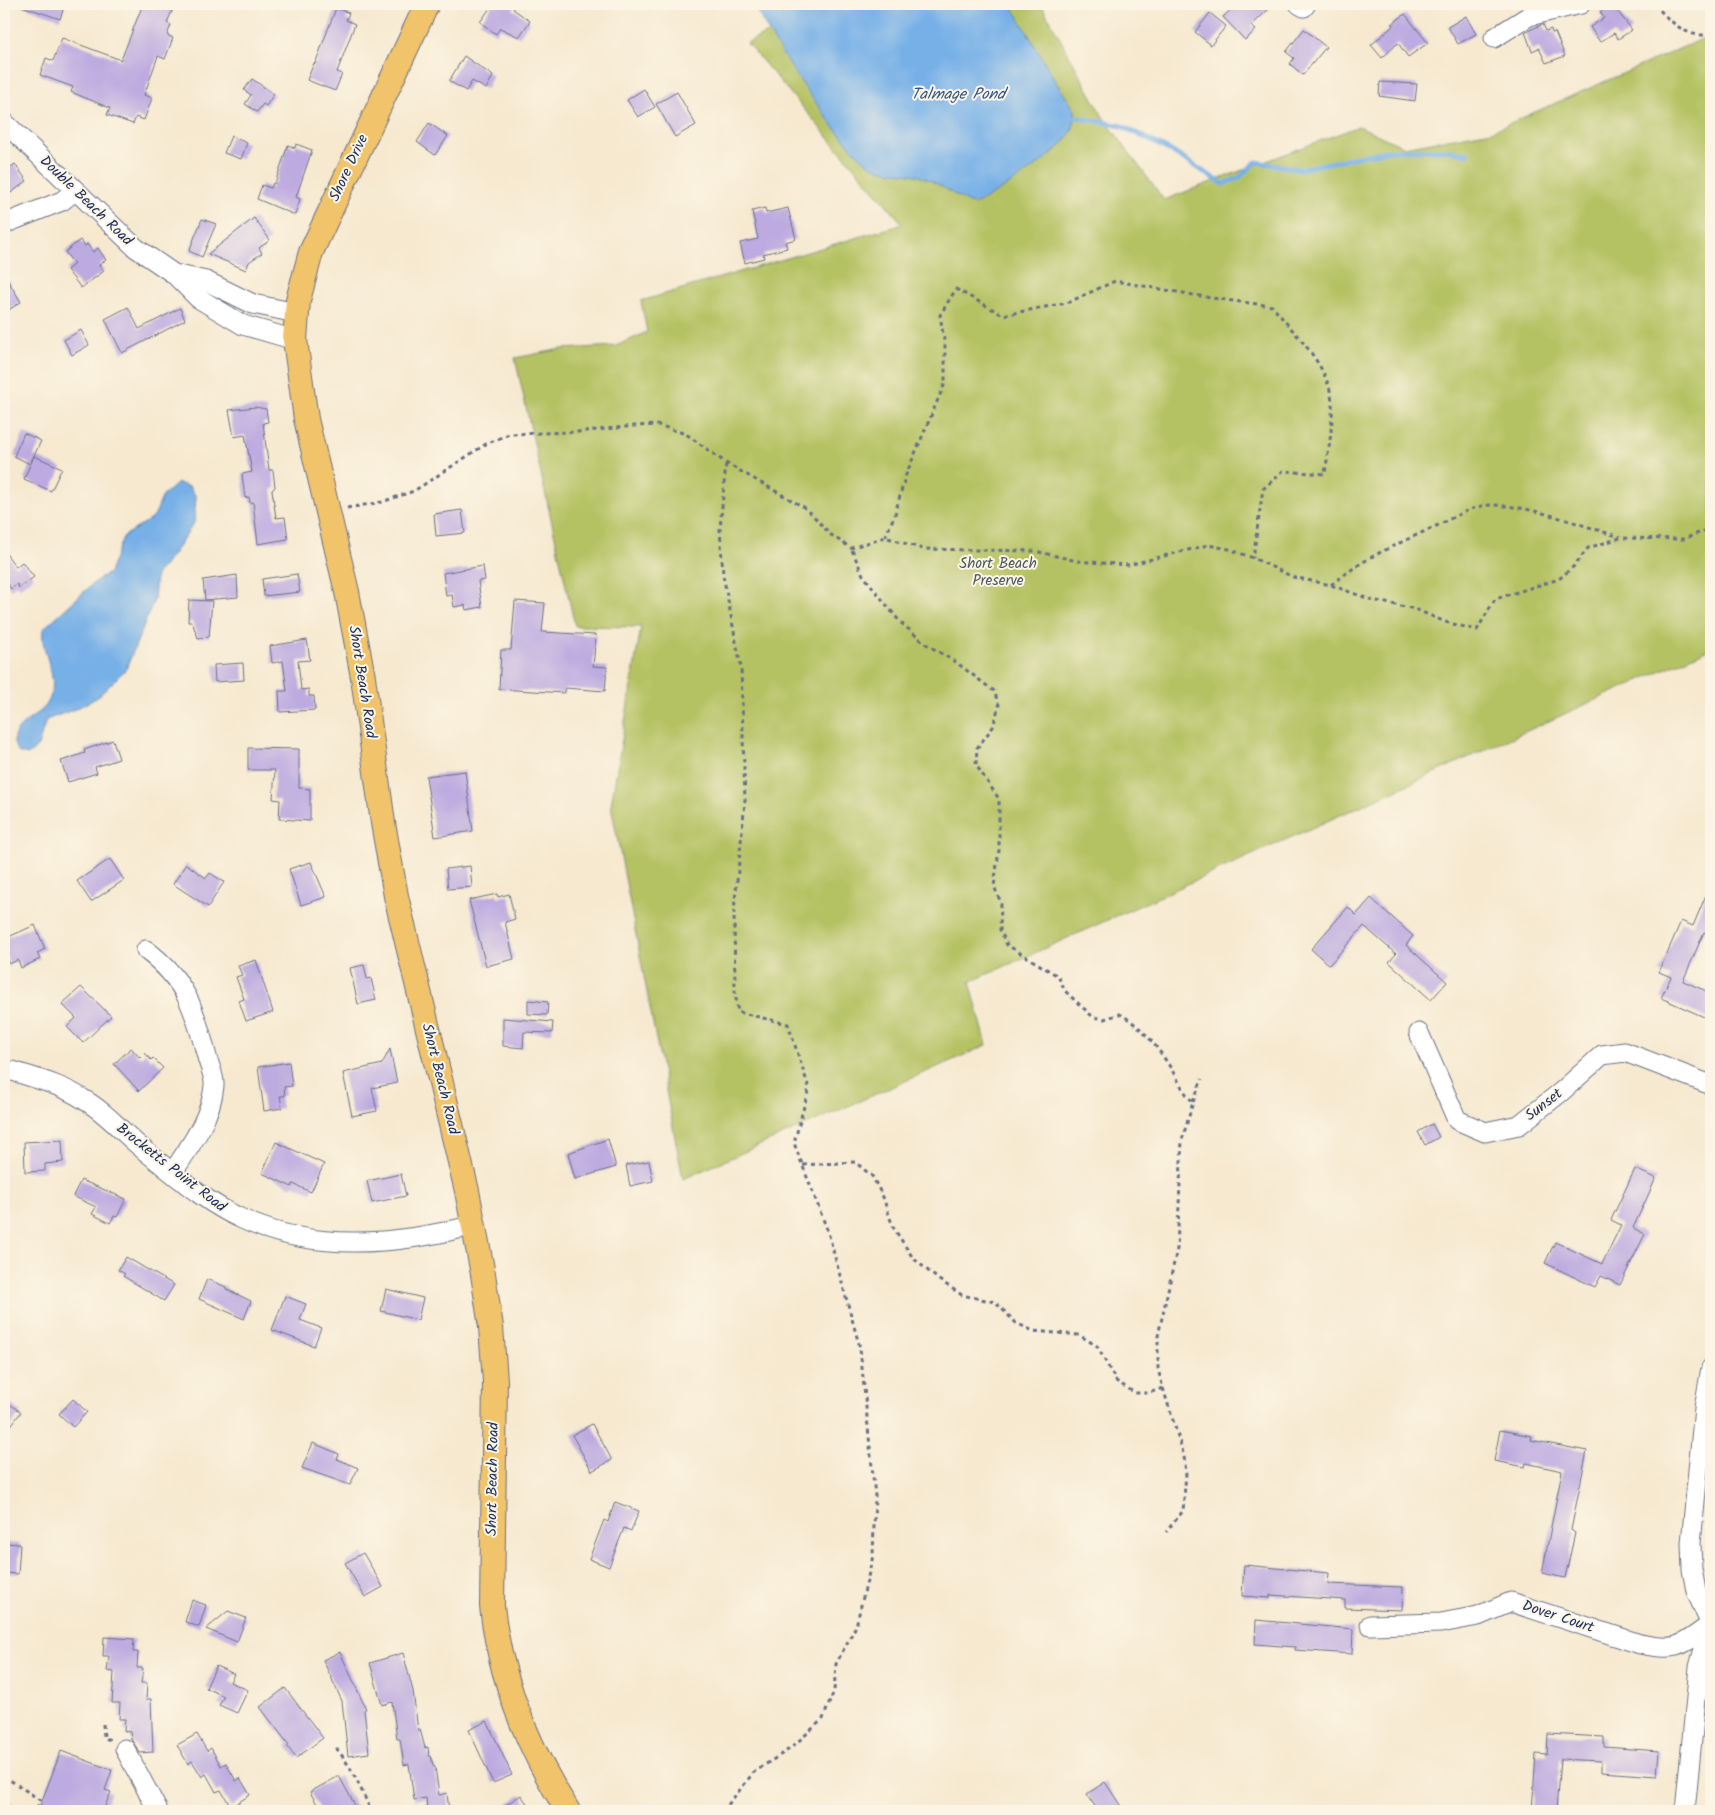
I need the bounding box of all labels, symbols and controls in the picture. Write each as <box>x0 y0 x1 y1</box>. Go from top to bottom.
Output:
water label: Talmage Pond <box>911 82 1009 107</box>
street label: Shore Drive <box>323 130 375 206</box>
street label: Double Beach Road <box>34 150 139 252</box>
park label: Short Beach Preserve <box>959 552 1037 593</box>
street label: Short Beach Road <box>341 624 383 741</box>
street label: Short Beach Road <box>415 1021 466 1138</box>
street label: Sunset <box>1520 1082 1568 1127</box>
street label: Brocketts Point Road <box>111 1117 232 1219</box>
street label: Short Beach Road <box>480 1421 506 1536</box>
street label: Dover Court <box>1519 1594 1597 1640</box>

